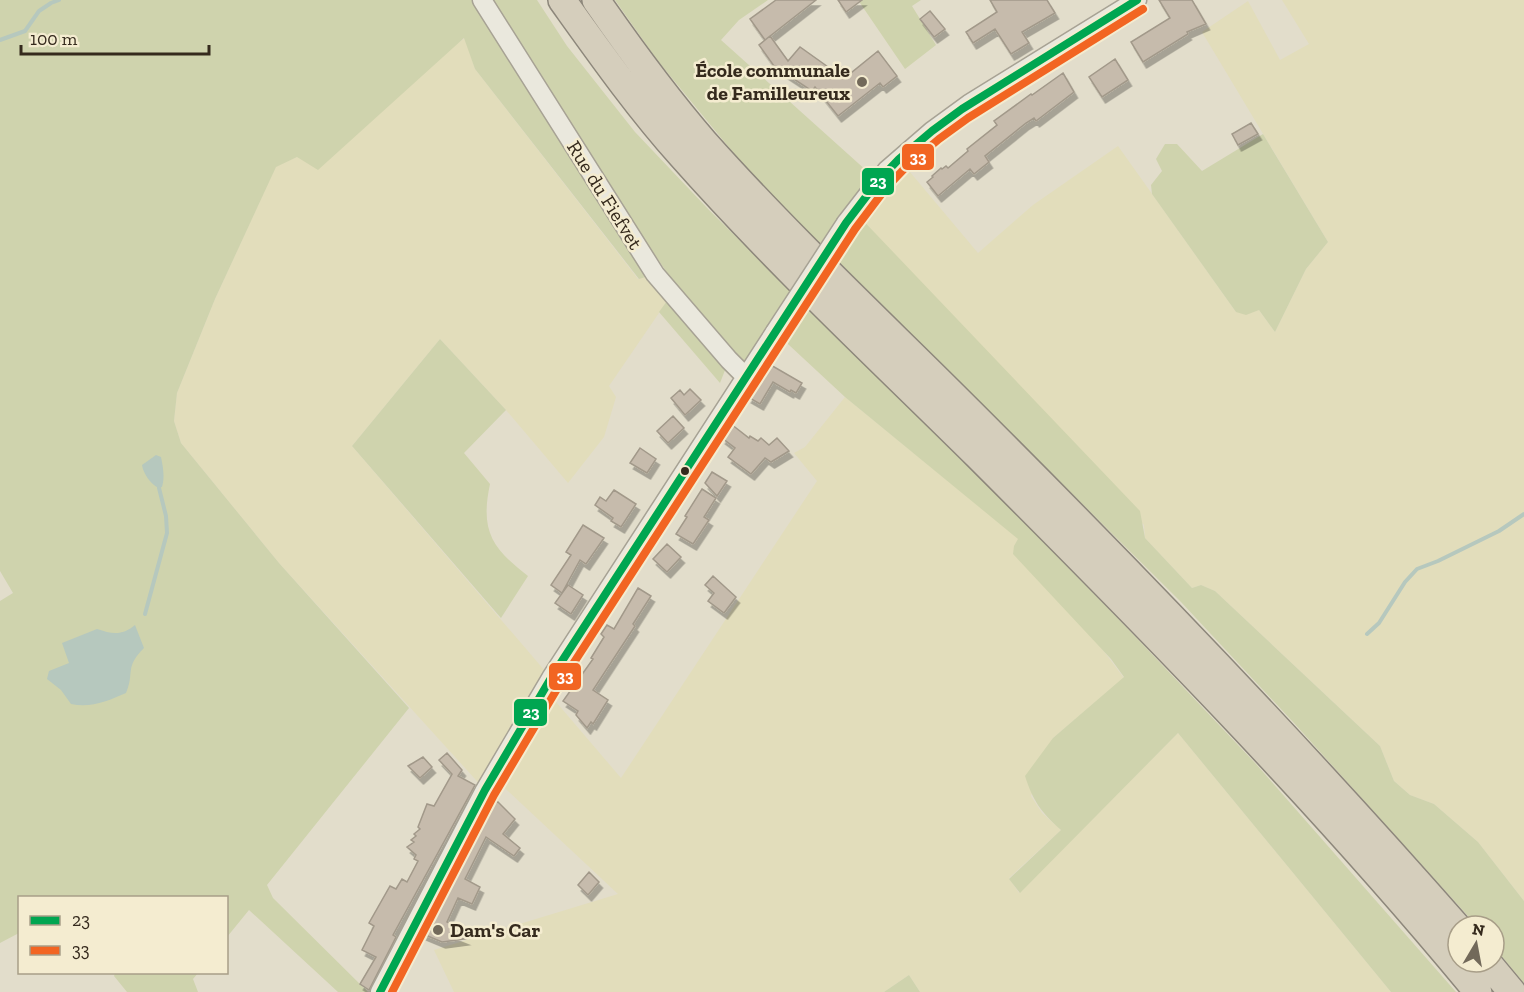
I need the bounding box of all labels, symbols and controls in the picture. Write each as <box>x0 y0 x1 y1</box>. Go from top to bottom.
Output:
scale bar <box>21 18 208 56</box>
text: 100 m <box>30 28 78 50</box>
place label: École communale de Familleureux <box>695 58 850 105</box>
marker: École communale de Familleureux <box>855 75 869 89</box>
street label: Rue du Fiefvet <box>562 136 648 254</box>
line badge: 33 <box>901 143 935 171</box>
text: 33 <box>909 148 927 167</box>
line badge: 23 <box>861 167 895 196</box>
text: 23 <box>869 172 887 191</box>
unlabelled marker <box>679 465 691 477</box>
line badge: 33 <box>548 662 582 691</box>
text: 33 <box>556 667 574 686</box>
line badge: 23 <box>513 698 548 727</box>
text: 23 <box>522 703 540 722</box>
legend <box>18 896 228 974</box>
text: 23 <box>72 909 90 931</box>
north arrow <box>1446 914 1506 974</box>
place label: Dam's Car <box>450 918 540 942</box>
text: N <box>1471 919 1486 940</box>
marker: Dam's Car <box>431 923 445 937</box>
text: 33 <box>72 939 90 961</box>

